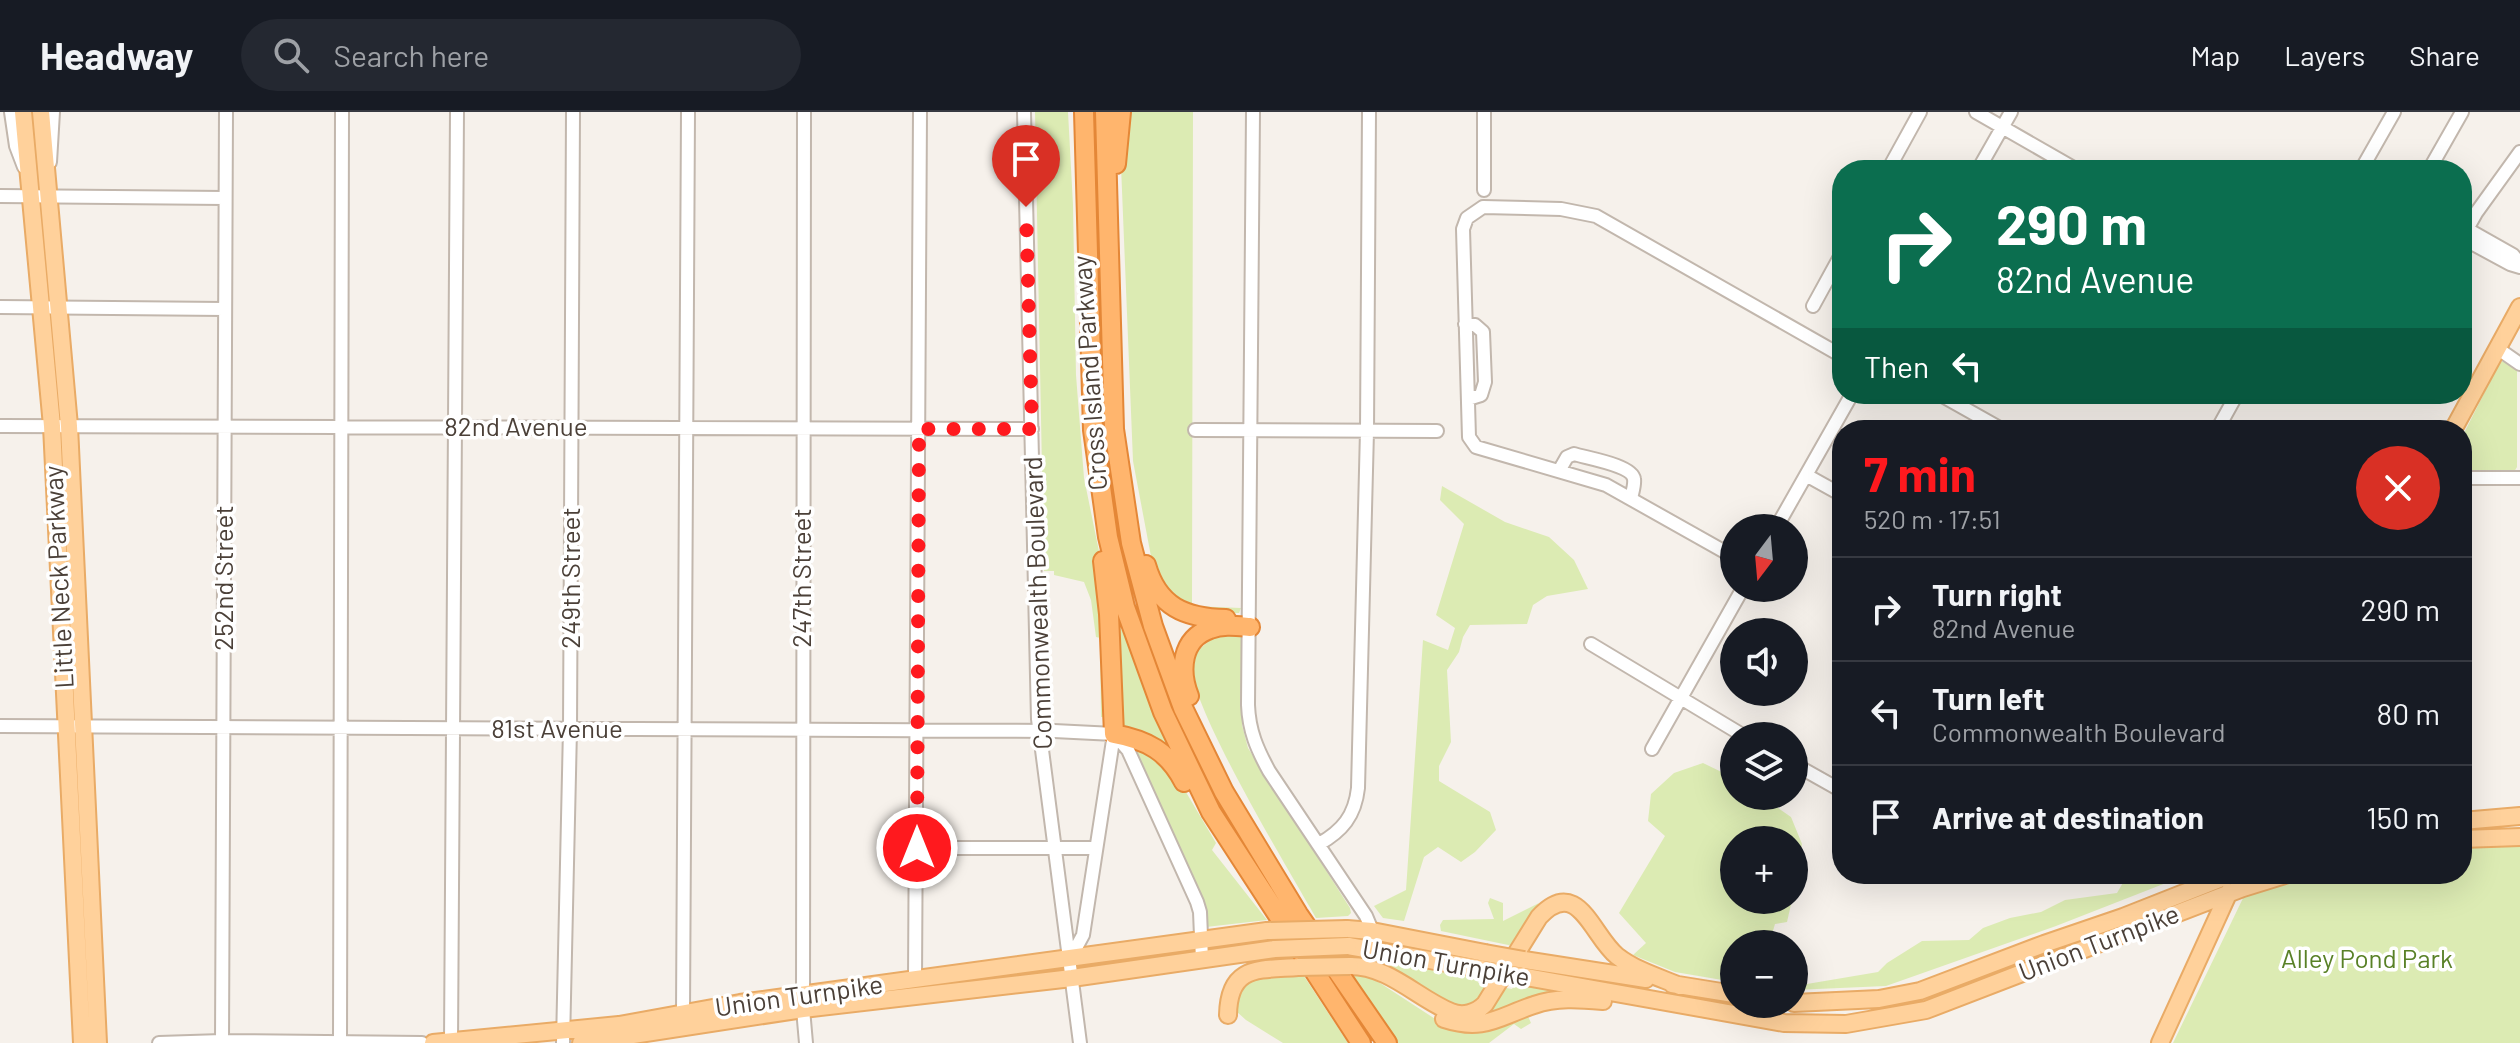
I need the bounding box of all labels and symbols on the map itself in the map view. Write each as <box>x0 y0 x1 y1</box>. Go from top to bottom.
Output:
pin <box>992 125 1060 207</box>
street label: Cross Island Parkway <box>1065 255 1112 492</box>
street label: 82nd Avenue <box>444 410 588 441</box>
street label: Commonwealth Boulevard <box>1016 456 1057 750</box>
street label: Little Neck Parkway <box>36 465 79 689</box>
street label: 252nd Street <box>207 505 238 651</box>
street label: 249th Street <box>554 507 585 649</box>
street label: 247th Street <box>785 508 816 648</box>
north arrow <box>1720 514 1808 602</box>
street label: 81st Avenue <box>491 712 623 743</box>
position arrow <box>875 806 959 890</box>
street label: Union Turnpike <box>2014 897 2183 986</box>
street label: Union Turnpike <box>1360 932 1532 991</box>
park label: Alley Pond Park <box>2281 942 2453 973</box>
street label: Union Turnpike <box>713 967 885 1022</box>

